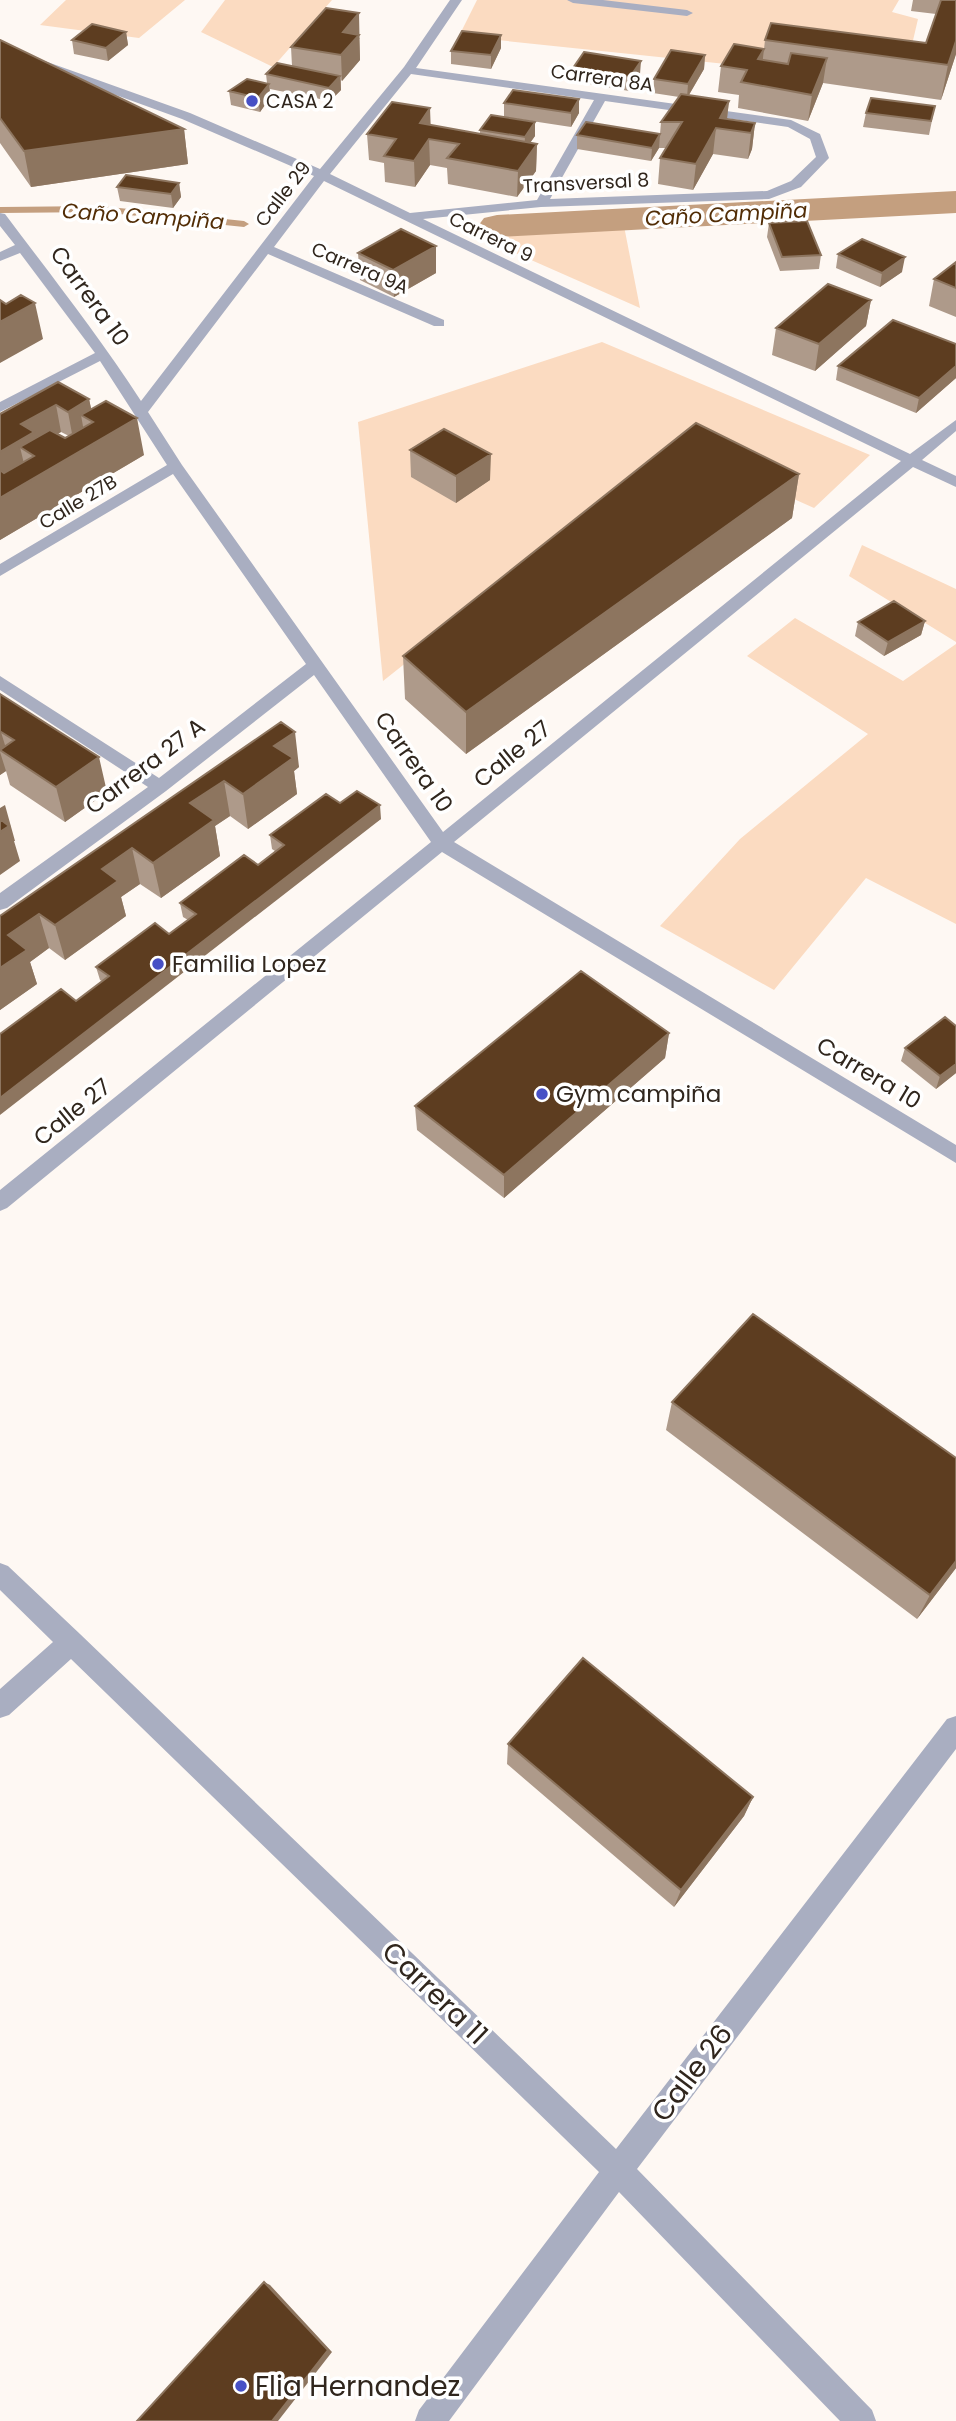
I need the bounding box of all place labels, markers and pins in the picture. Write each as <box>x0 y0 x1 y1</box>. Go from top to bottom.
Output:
place label: CASA 2 <box>266 88 334 115</box>
marker: CASA 2 <box>244 93 260 109</box>
place label: Familia Lopez <box>172 948 326 980</box>
marker: Familia Lopez <box>150 956 166 972</box>
place label: Gym campiña <box>556 1078 721 1110</box>
marker: Gym campiña <box>534 1086 550 1102</box>
place label: Flia Hernandez <box>255 2367 460 2406</box>
marker: Flia Hernandez <box>233 2378 249 2394</box>

